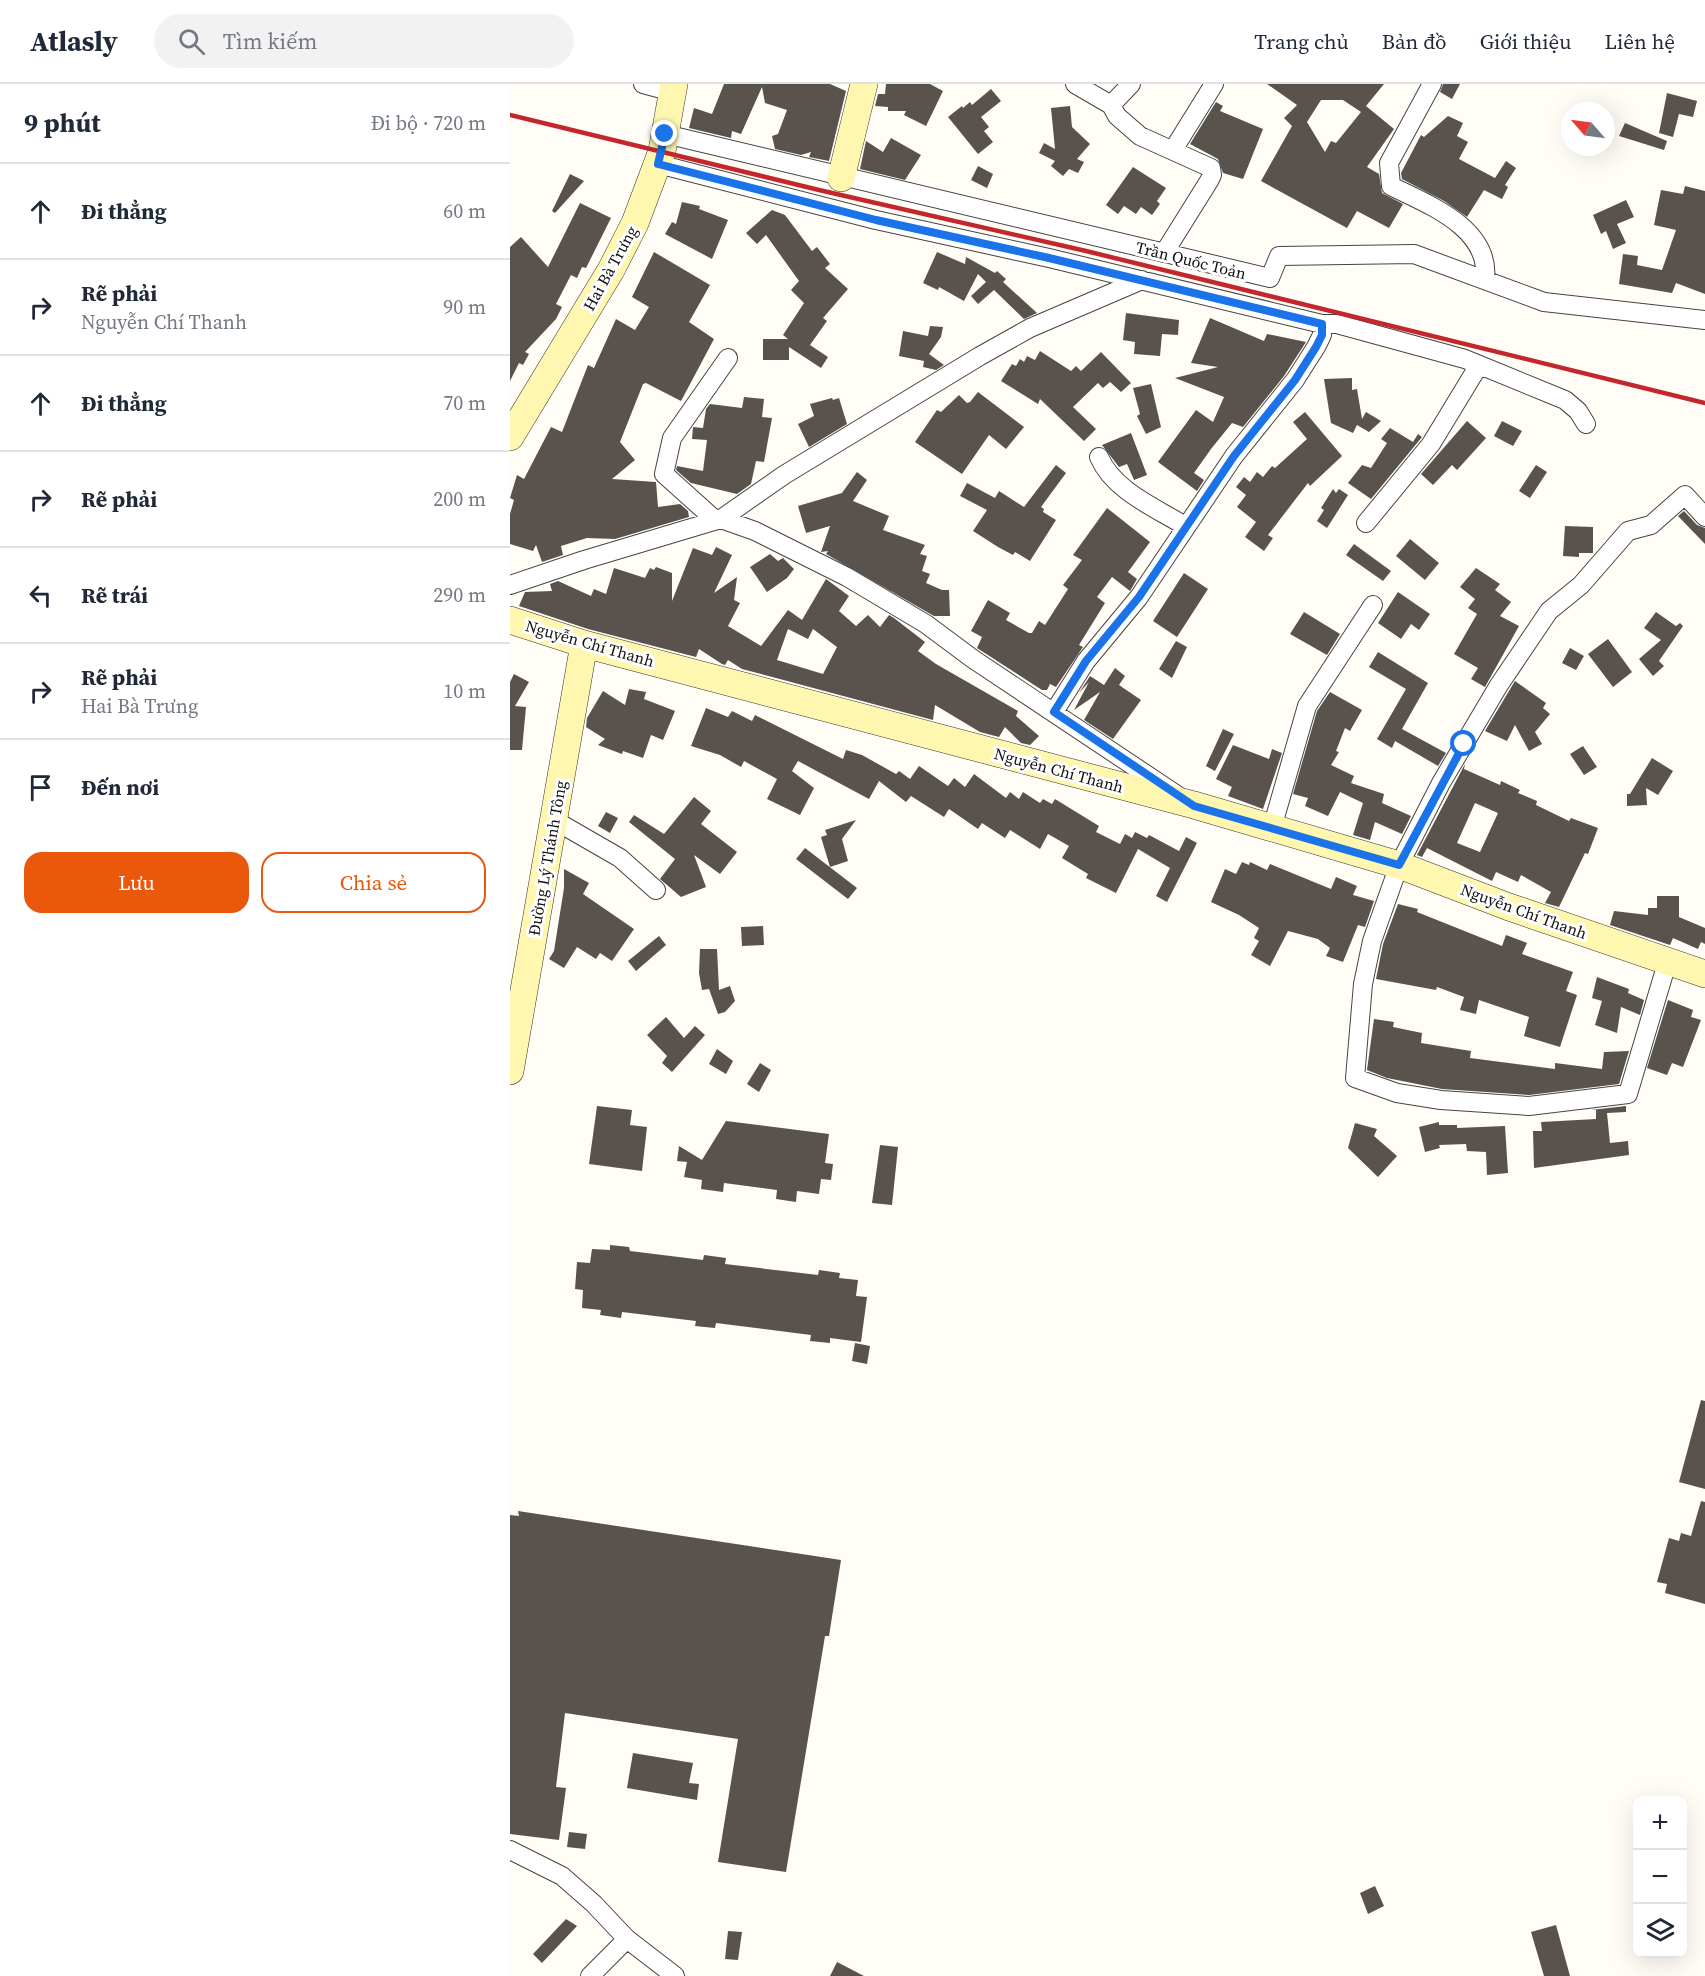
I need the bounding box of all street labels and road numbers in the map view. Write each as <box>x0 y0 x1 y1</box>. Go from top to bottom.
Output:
street label: Hai Bà Trưng <box>578 222 642 314</box>
street label: Trần Quốc Toản <box>1134 236 1249 284</box>
street label: Nguyễn Chí Thanh <box>523 614 657 672</box>
street label: Nguyễn Chí Thanh <box>992 742 1126 798</box>
street label: Đường Lý Thánh Tông <box>523 779 571 937</box>
street label: Nguyễn Chí Thanh <box>1458 878 1590 944</box>

